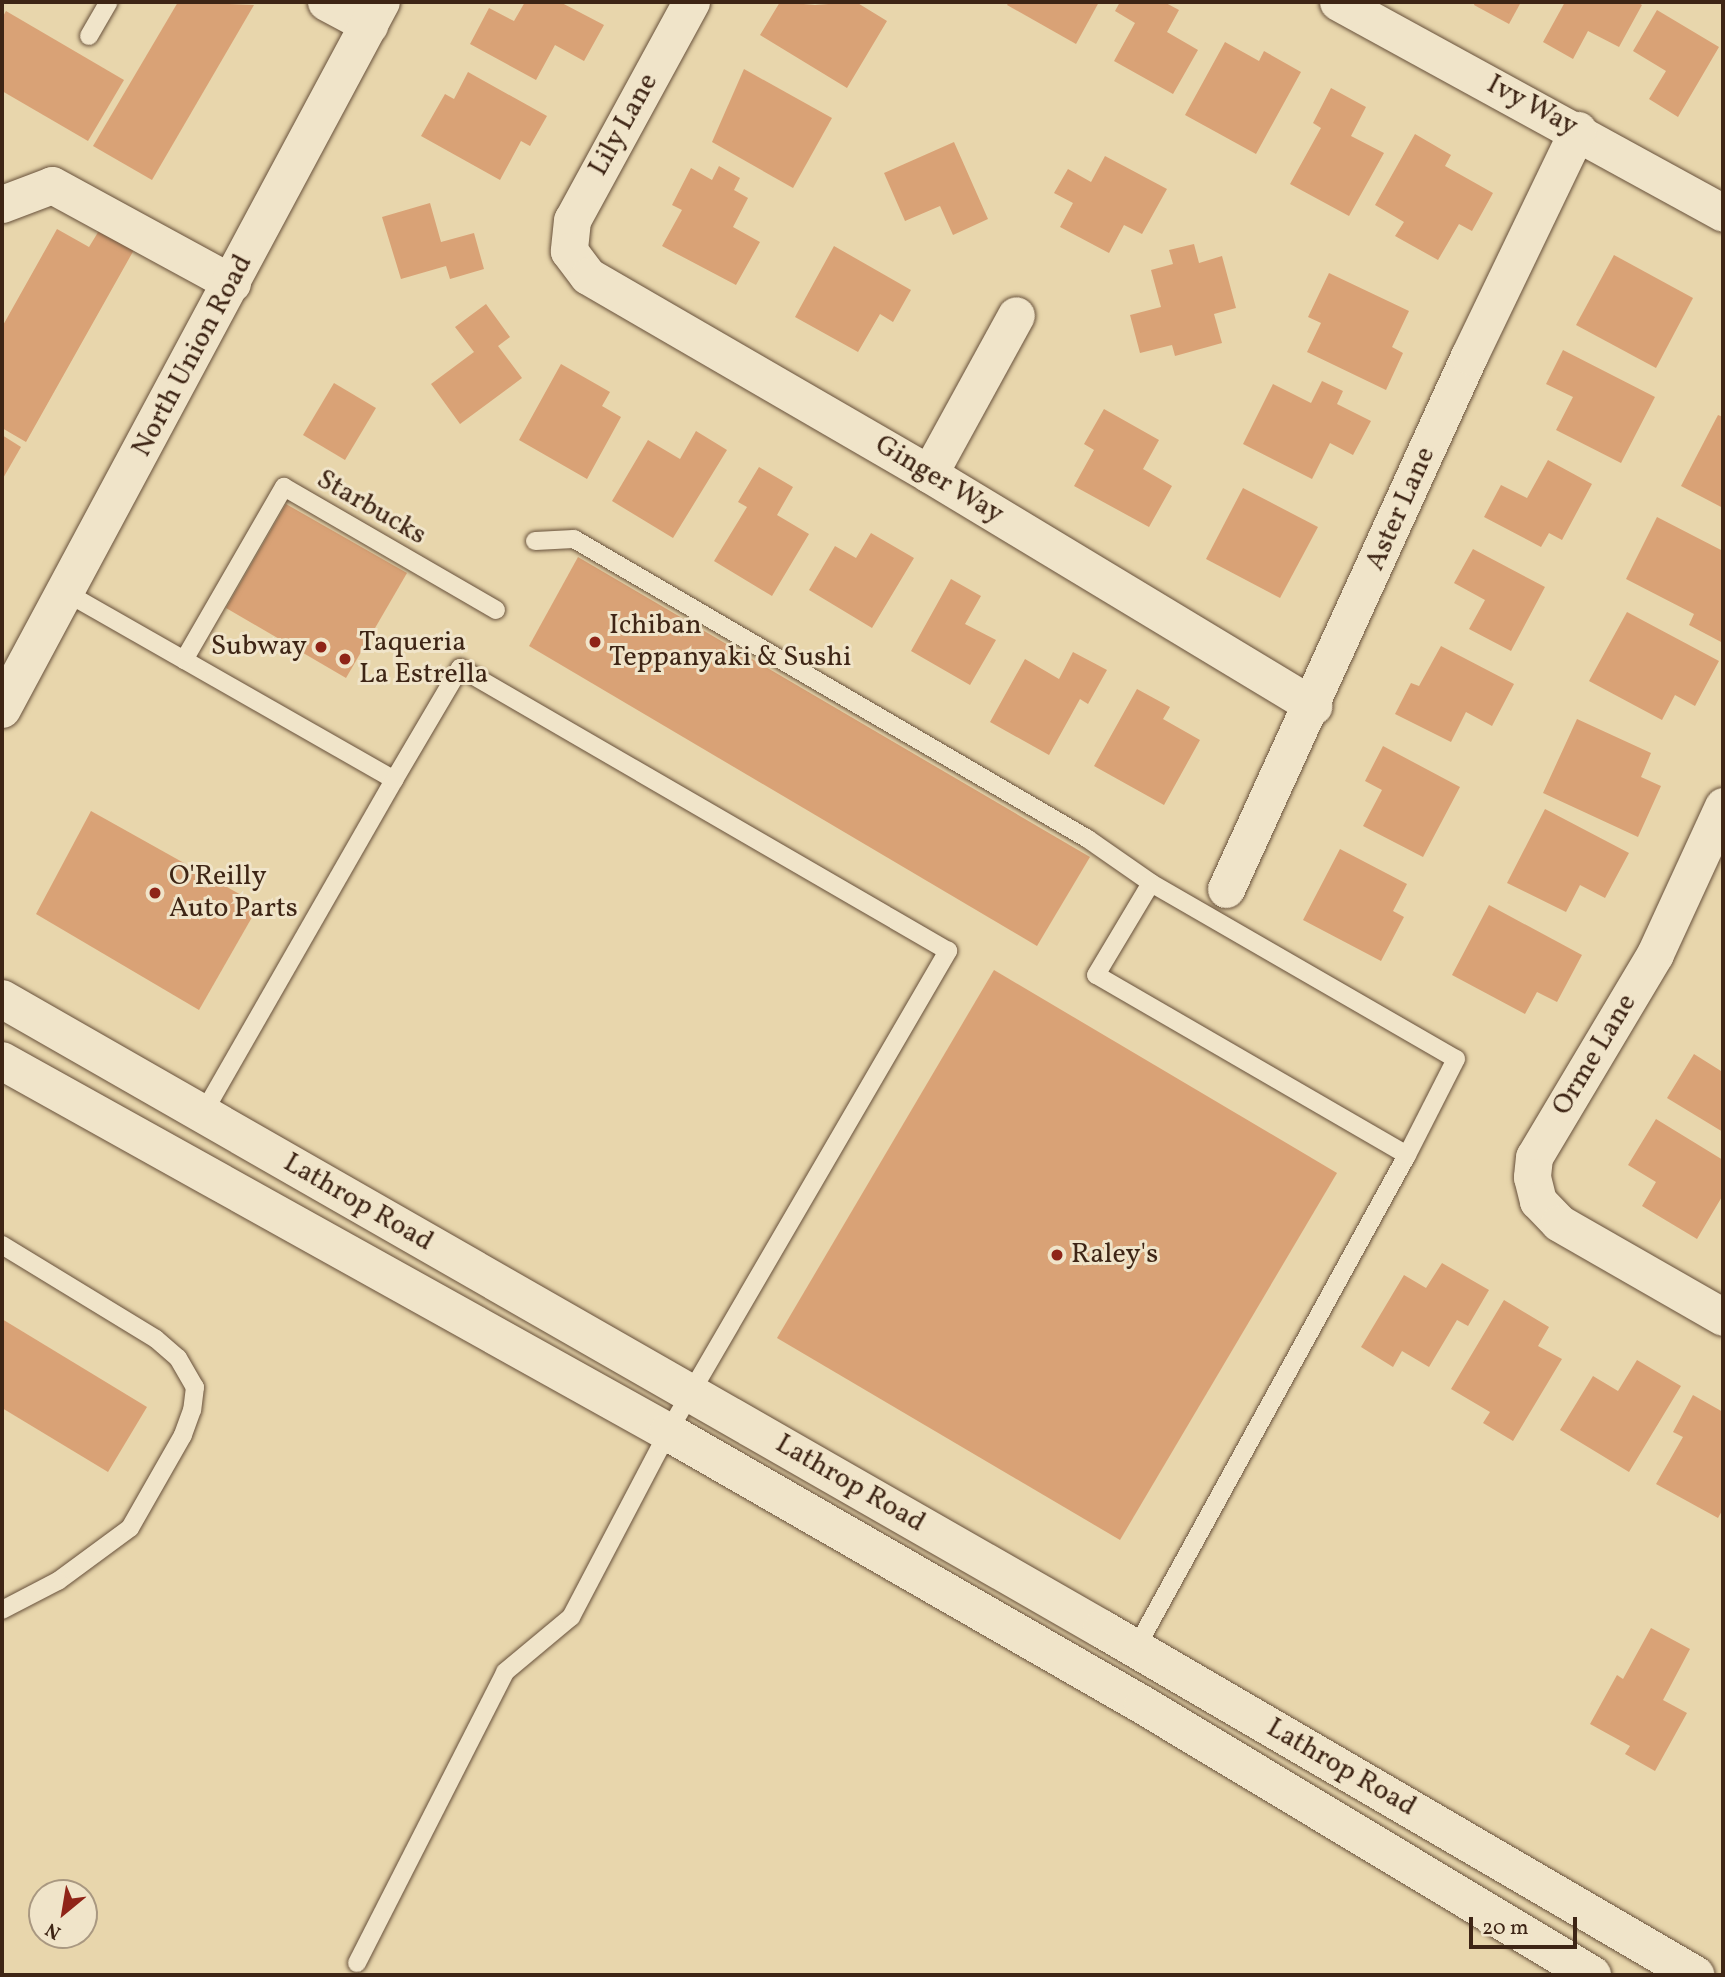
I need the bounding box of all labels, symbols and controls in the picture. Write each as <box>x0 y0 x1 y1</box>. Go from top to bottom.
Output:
street label: Lily Lane <box>582 68 666 182</box>
street label: Ivy Way <box>1480 68 1584 144</box>
street label: North Union Road <box>126 249 260 463</box>
street label: Ginger Way <box>868 428 1010 532</box>
street label: Aster Lane <box>1359 442 1443 576</box>
street label: Starbucks <box>310 463 432 553</box>
place label: Ichiban Teppanyaki & Sushi <box>609 609 851 675</box>
place label: Taqueria La Estrella <box>359 626 489 692</box>
place label: Subway <box>211 630 307 664</box>
marker: Ichiban Teppanyaki & Sushi <box>587 634 603 650</box>
marker: Subway <box>313 639 329 655</box>
marker: Taqueria La Estrella <box>337 651 353 667</box>
place label: O'Reilly Auto Parts <box>169 860 298 926</box>
marker: O'Reilly Auto Parts <box>147 885 163 901</box>
street label: Orme Lane <box>1546 988 1644 1122</box>
street label: Lathrop Road <box>277 1147 439 1259</box>
place label: Raley's <box>1071 1238 1158 1272</box>
marker: Raley's <box>1049 1247 1065 1263</box>
street label: Lathrop Road <box>769 1428 931 1540</box>
street label: Lathrop Road <box>1260 1712 1422 1824</box>
north arrow <box>28 1879 98 1949</box>
scale bar <box>1473 1904 1582 1948</box>
text: 20 m <box>1482 1914 1528 1943</box>
text: N <box>41 1916 66 1945</box>

